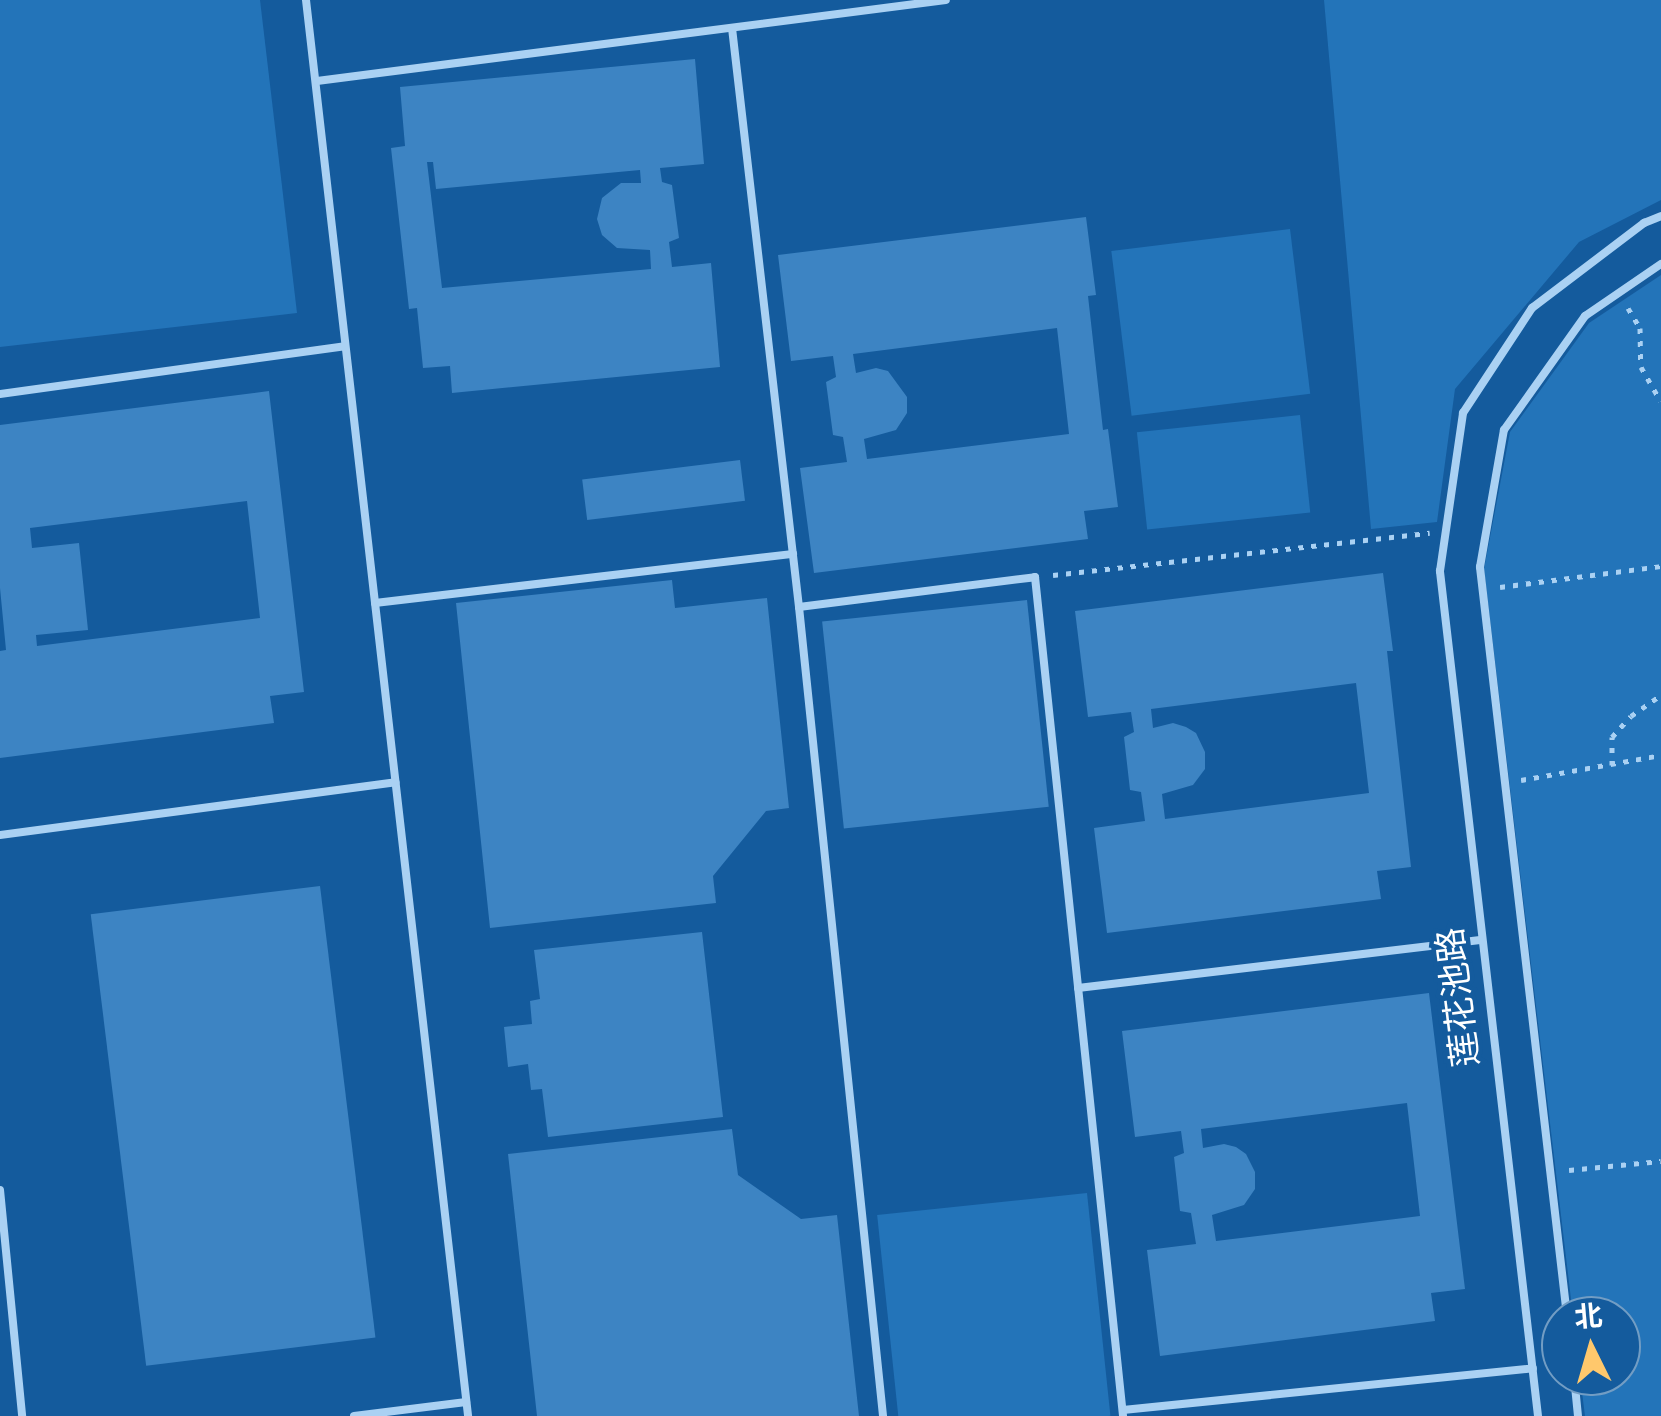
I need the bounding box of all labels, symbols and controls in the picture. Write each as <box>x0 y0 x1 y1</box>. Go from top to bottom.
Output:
street label: 莲花池路 <box>1431 925 1489 1069</box>
north arrow <box>1541 1296 1641 1396</box>
text: 北 <box>1573 1303 1604 1333</box>

